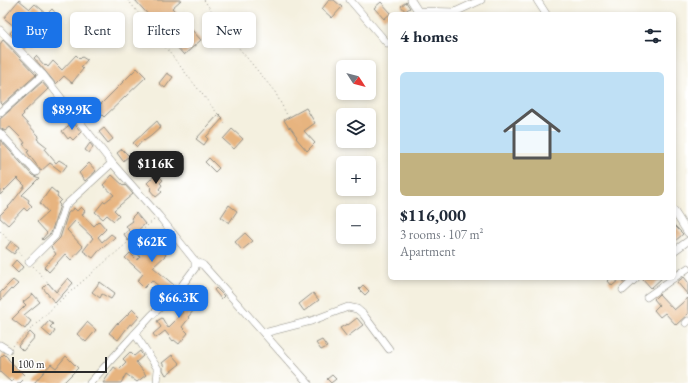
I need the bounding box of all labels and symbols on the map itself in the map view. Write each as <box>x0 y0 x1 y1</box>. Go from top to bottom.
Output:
north arrow <box>336 60 376 100</box>
pin: $89.9K <box>39 97 105 131</box>
pin: $116K <box>128 151 184 185</box>
pin: $62K <box>128 229 176 263</box>
pin: $66.3K <box>146 285 212 319</box>
scale bar <box>12 355 107 374</box>

